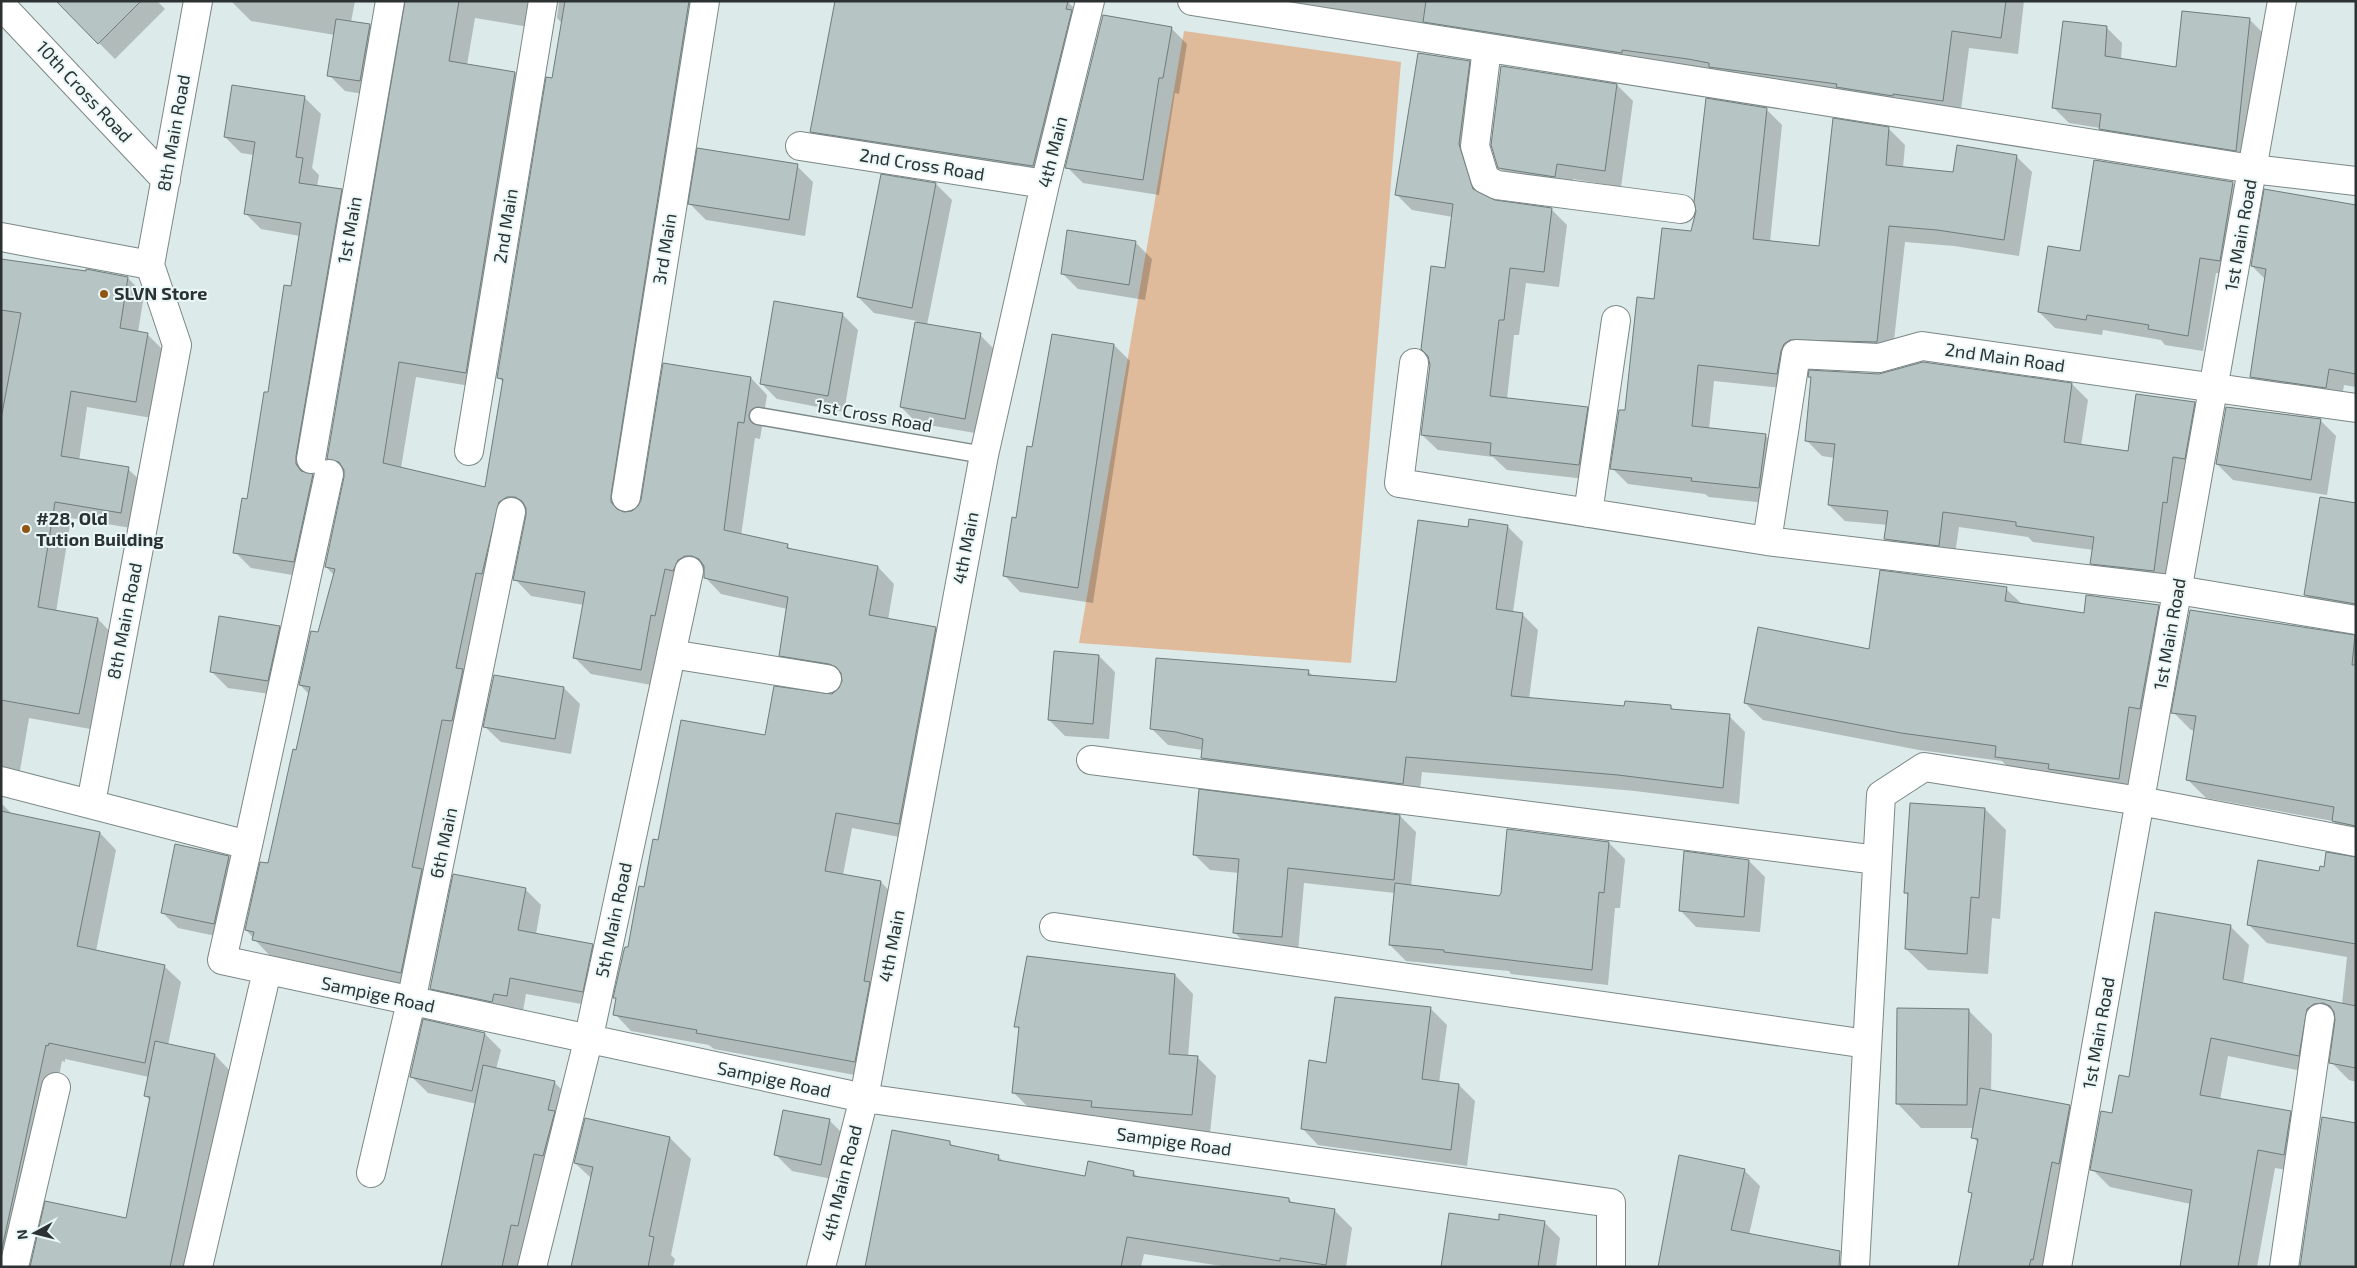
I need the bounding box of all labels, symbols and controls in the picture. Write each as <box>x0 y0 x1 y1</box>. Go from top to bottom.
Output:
street label: 10th Cross Road <box>32 36 137 147</box>
street label: 8th Main Road <box>152 73 194 193</box>
street label: 4th Main <box>1033 114 1072 190</box>
street label: 2nd Cross Road <box>858 143 986 185</box>
street label: 1st Main Road <box>2219 177 2261 293</box>
street label: 2nd Main <box>488 187 522 265</box>
street label: 1st Main <box>332 195 366 265</box>
street label: 3rd Main <box>648 212 681 286</box>
place label: SLVN Store <box>114 282 207 304</box>
marker: SLVN Store <box>98 288 110 300</box>
street label: 2nd Main Road <box>1944 338 2067 376</box>
street label: 1st Cross Road <box>814 394 934 436</box>
place label: #28, Old Tution Building <box>36 507 164 550</box>
street label: 4th Main <box>947 510 983 586</box>
marker: #28, Old Tution Building <box>20 523 32 535</box>
street label: 8th Main Road <box>102 561 146 681</box>
street label: 1st Main Road <box>2148 576 2190 692</box>
street label: 6th Main <box>425 805 461 880</box>
street label: 5th Main Road <box>590 860 636 979</box>
street label: 4th Main <box>873 908 909 984</box>
street label: Sampige Road <box>319 971 437 1017</box>
street label: 1st Main Road <box>2077 975 2119 1091</box>
street label: Sampige Road <box>715 1056 833 1102</box>
street label: Sampige Road <box>1115 1122 1233 1160</box>
street label: 4th Main Road <box>816 1123 866 1243</box>
north arrow <box>10 1208 60 1258</box>
text: N <box>13 1229 31 1241</box>

